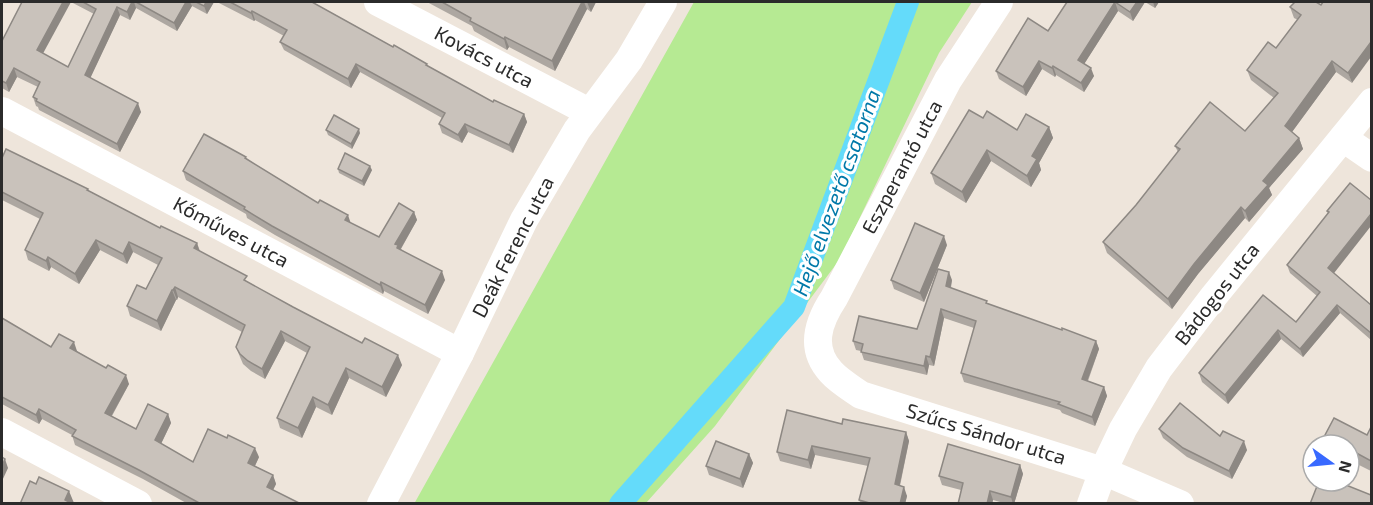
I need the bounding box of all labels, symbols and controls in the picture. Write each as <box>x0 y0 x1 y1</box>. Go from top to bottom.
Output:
street label: Kovács utca <box>431 20 538 92</box>
water label: Hejő elvezető csatorna <box>787 86 886 299</box>
street label: Eszperantó utca <box>856 96 946 237</box>
street label: Deák Ferenc utca <box>466 172 558 321</box>
street label: Kőműves utca <box>170 191 293 272</box>
street label: Bádogos utca <box>1169 238 1264 349</box>
street label: Szűcs Sándor utca <box>904 397 1069 469</box>
north arrow <box>1301 433 1361 493</box>
text: N <box>1335 459 1357 475</box>

